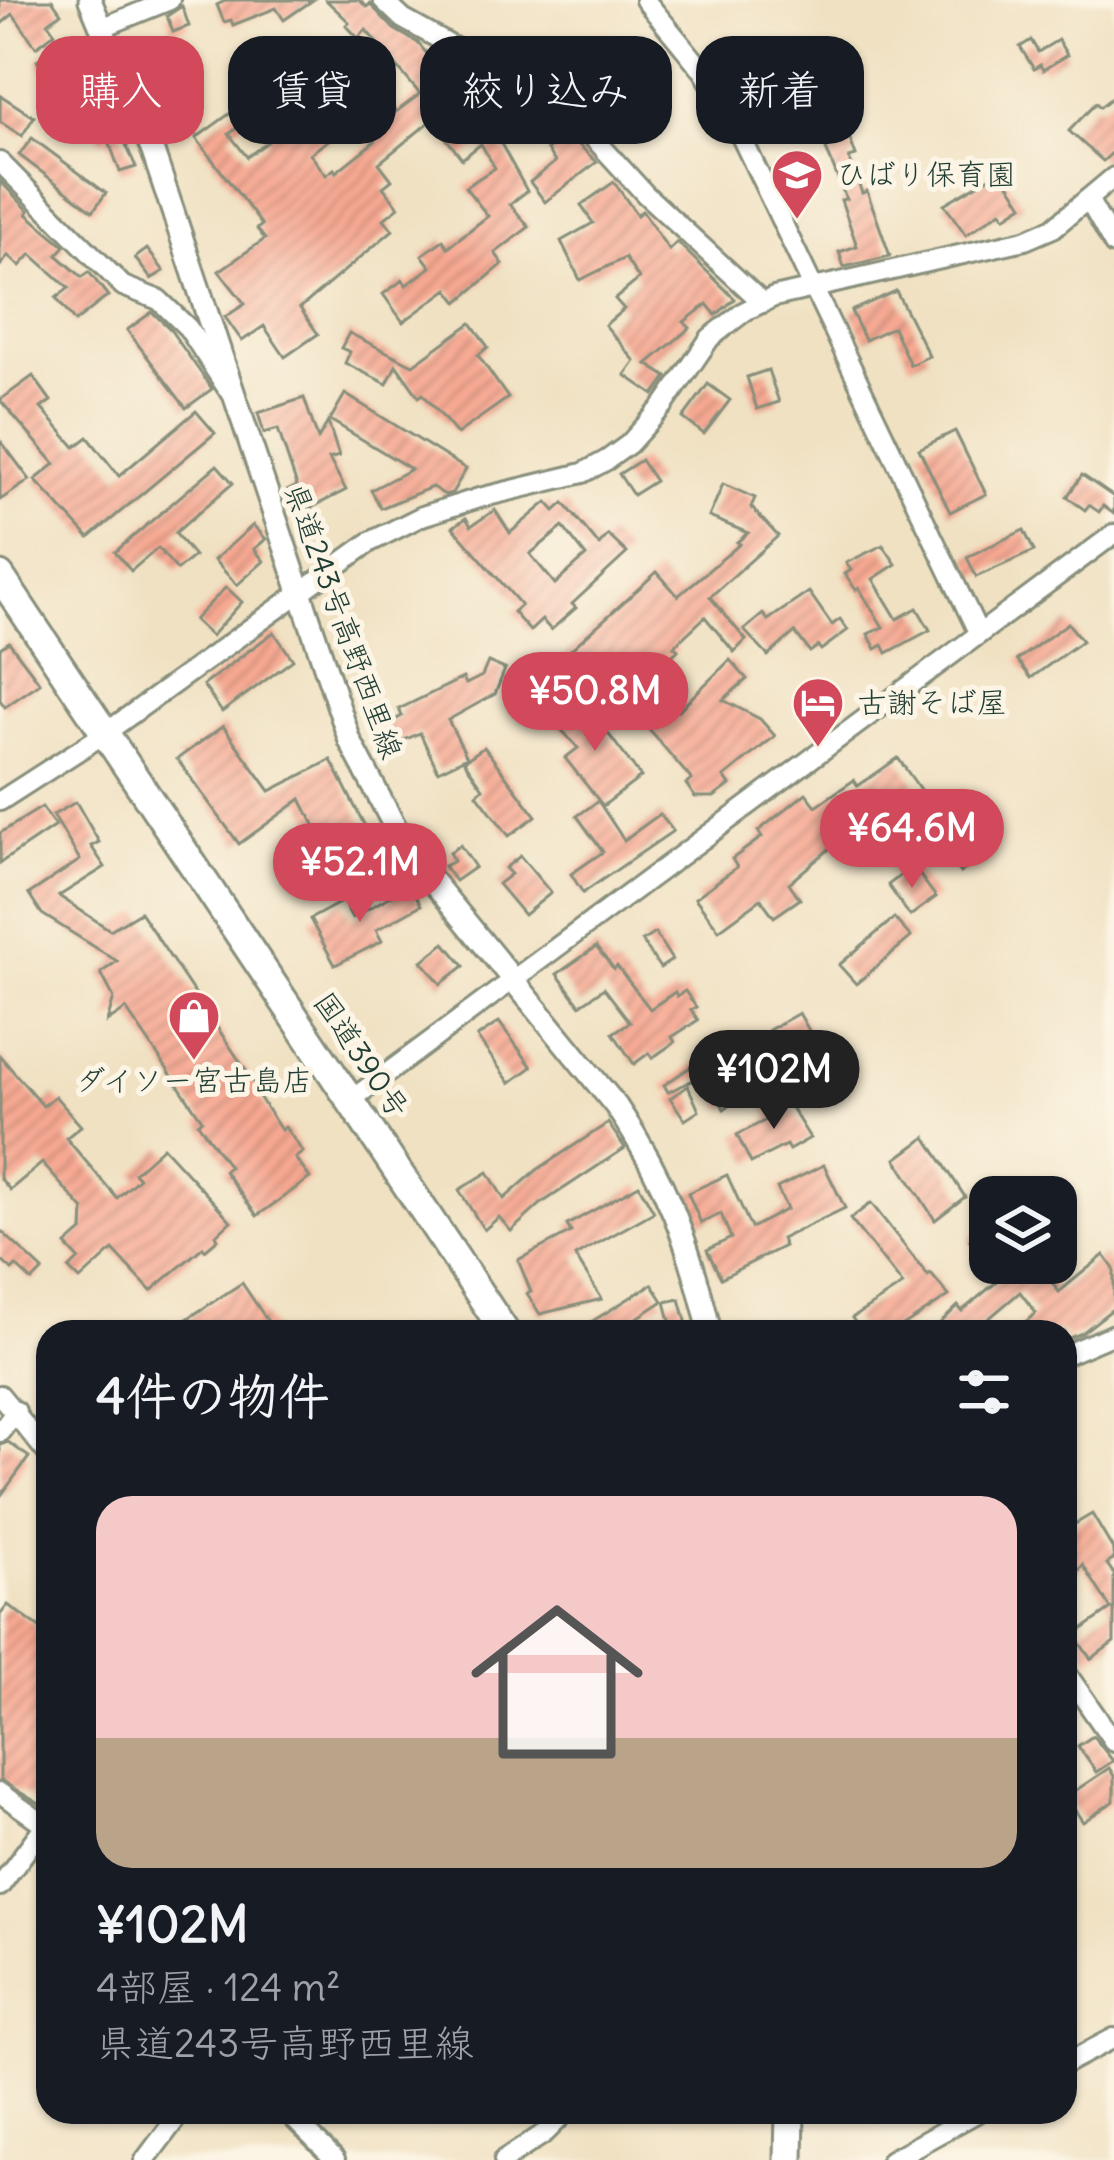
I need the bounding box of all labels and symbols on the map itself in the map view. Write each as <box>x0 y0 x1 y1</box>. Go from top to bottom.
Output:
school or university icon: ひばり保育園 <box>769 147 825 221</box>
place label: ひばり保育園 <box>836 155 1016 193</box>
street label: 県道243号高野西里線 <box>276 478 411 764</box>
pin: ¥50.8M <box>497 652 693 754</box>
hotel icon: 古謝そば屋 <box>790 675 846 749</box>
place label: 古謝そば屋 <box>857 683 1007 721</box>
pin: ¥64.6M <box>814 789 1010 891</box>
pin: ¥52.1M <box>262 823 458 925</box>
street label: 国道390号 <box>306 984 418 1125</box>
shop icon: ダイソー宮古島店 <box>166 988 222 1062</box>
pin: ¥102M <box>690 1030 858 1132</box>
place label: ダイソー宮古島店 <box>76 1061 313 1099</box>

